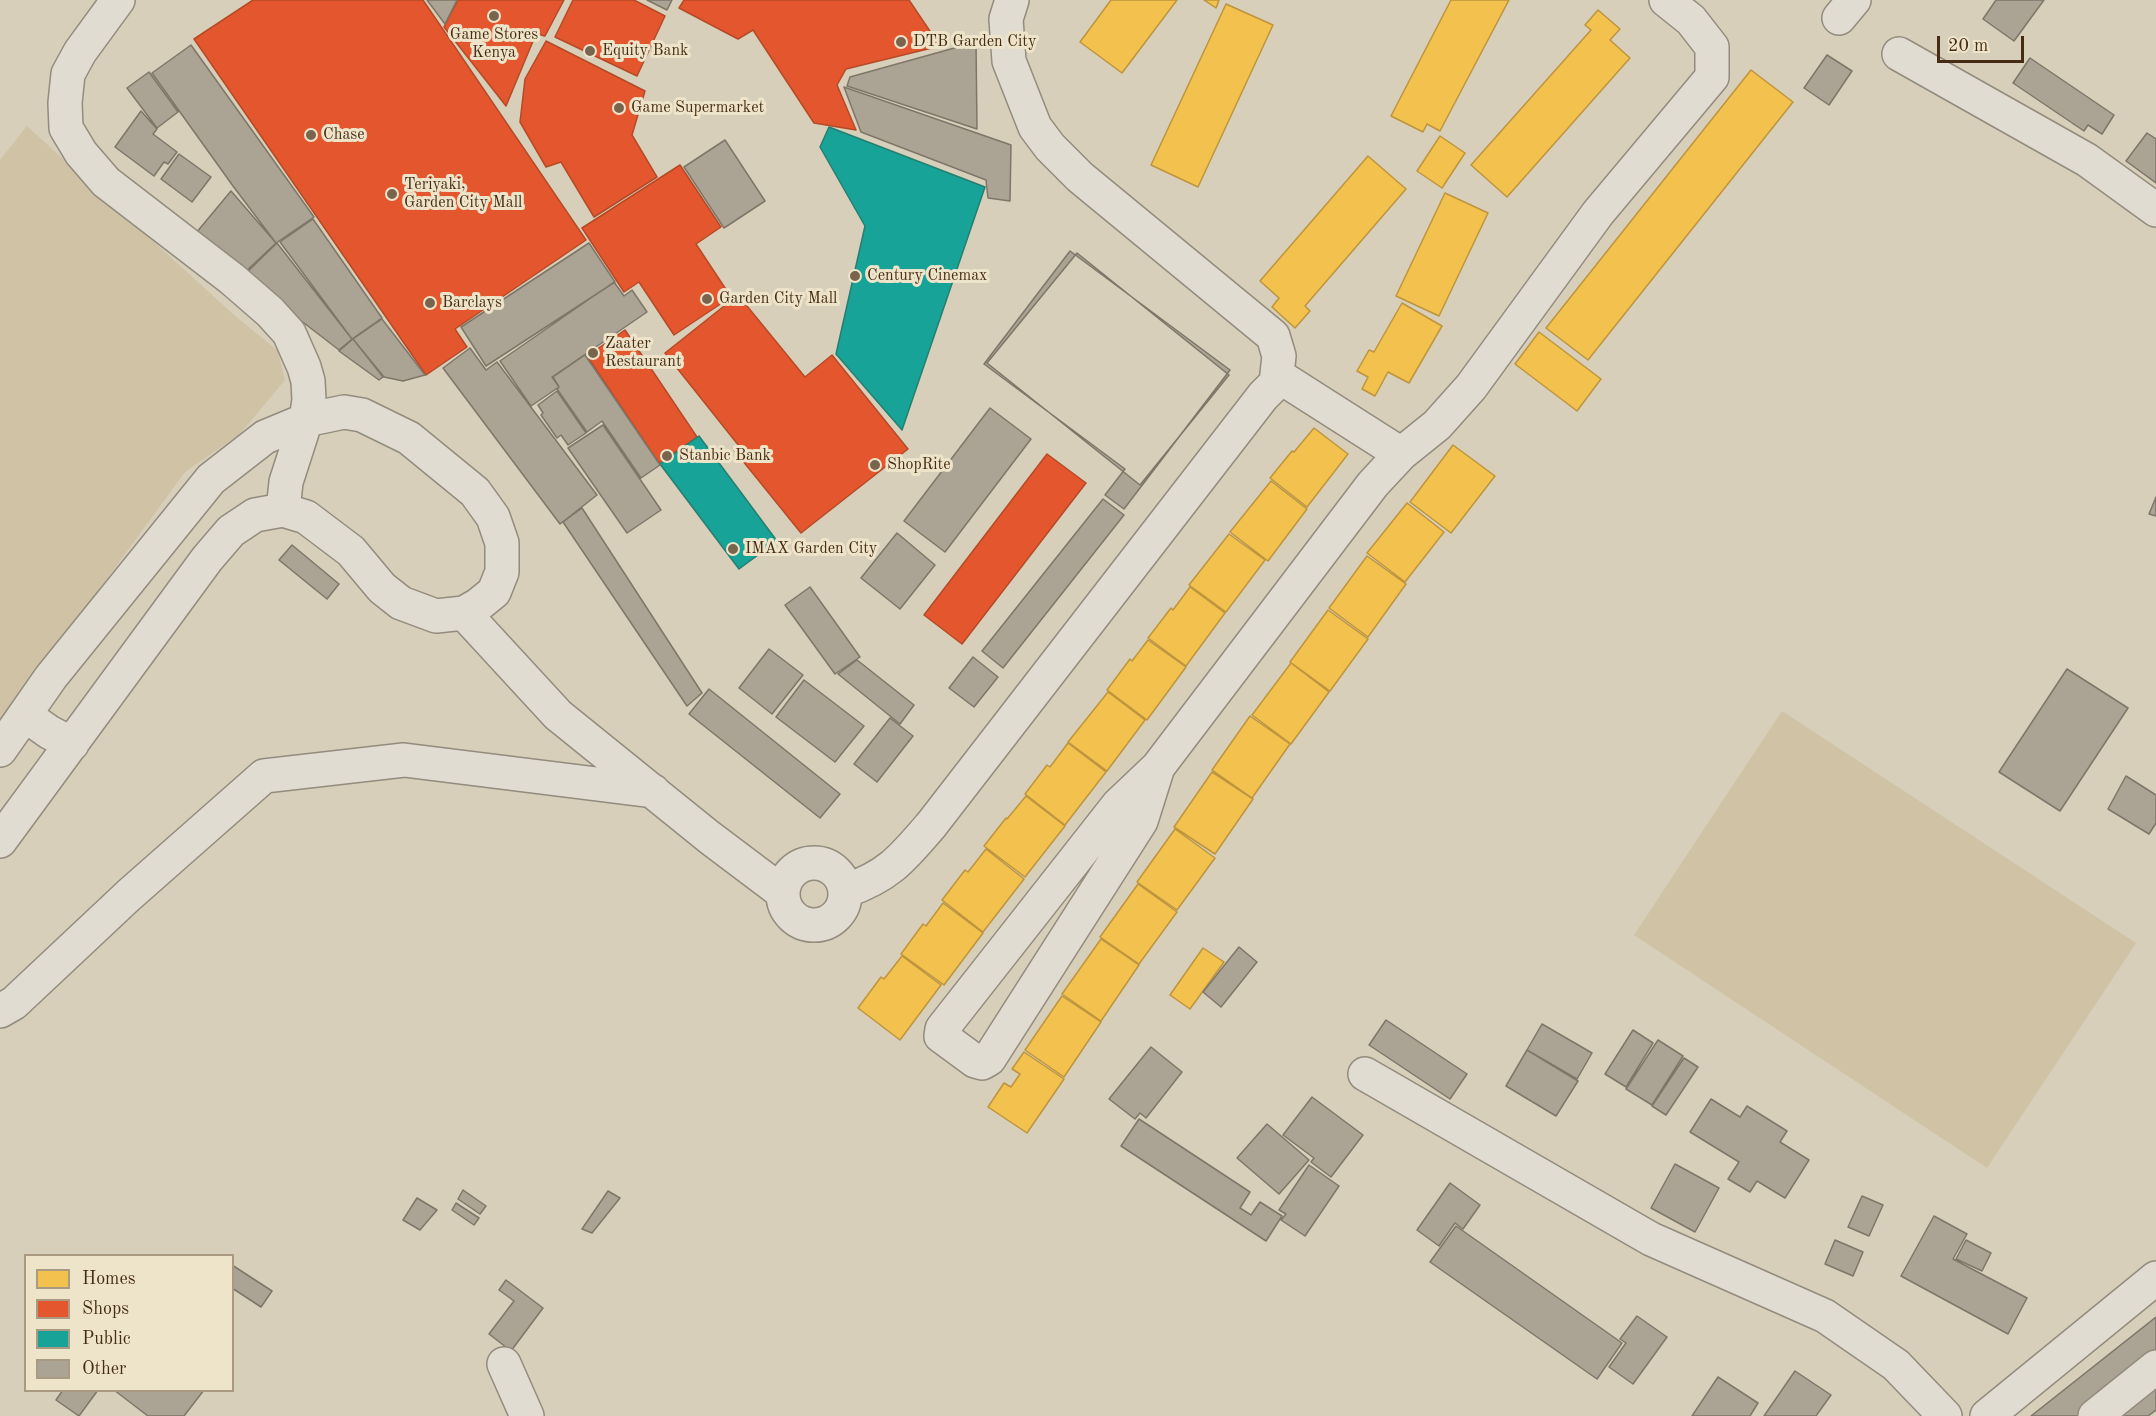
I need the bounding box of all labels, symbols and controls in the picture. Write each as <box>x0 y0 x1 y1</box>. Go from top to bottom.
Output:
marker: Game Stores Kenya <box>487 9 501 23</box>
scale bar <box>1940 24 2027 62</box>
place label: Game Stores Kenya <box>450 25 538 63</box>
place label: DTB Garden City <box>913 32 1036 52</box>
marker: DTB Garden City <box>894 35 908 49</box>
text: 20 m <box>1948 37 1988 55</box>
place label: Equity Bank <box>602 41 688 61</box>
marker: Equity Bank <box>583 44 597 58</box>
place label: Game Supermarket <box>631 98 764 118</box>
marker: Game Supermarket <box>612 101 626 115</box>
place label: Chase <box>323 125 365 145</box>
marker: Chase <box>304 128 318 142</box>
place label: Teriyaki, Garden City Mall <box>404 175 522 213</box>
marker: Teriyaki, Garden City Mall <box>385 187 399 201</box>
place label: Century Cinemax <box>867 266 987 286</box>
marker: Century Cinemax <box>848 269 862 283</box>
place label: Garden City Mall <box>719 289 837 309</box>
marker: Garden City Mall <box>700 292 714 306</box>
place label: Barclays <box>442 293 502 313</box>
marker: Barclays <box>423 296 437 310</box>
place label: Zaater Restaurant <box>605 334 682 372</box>
marker: Zaater Restaurant <box>586 346 600 360</box>
place label: Stanbic Bank <box>679 446 771 466</box>
marker: Stanbic Bank <box>660 449 674 463</box>
place label: ShopRite <box>887 455 951 475</box>
marker: ShopRite <box>868 458 882 472</box>
place label: IMAX Garden City <box>745 539 877 559</box>
marker: IMAX Garden City <box>726 542 740 556</box>
legend <box>24 1254 234 1392</box>
text: Homes <box>82 1270 136 1288</box>
text: Shops <box>82 1300 129 1318</box>
text: Public <box>82 1330 131 1348</box>
text: Other <box>82 1360 126 1378</box>

